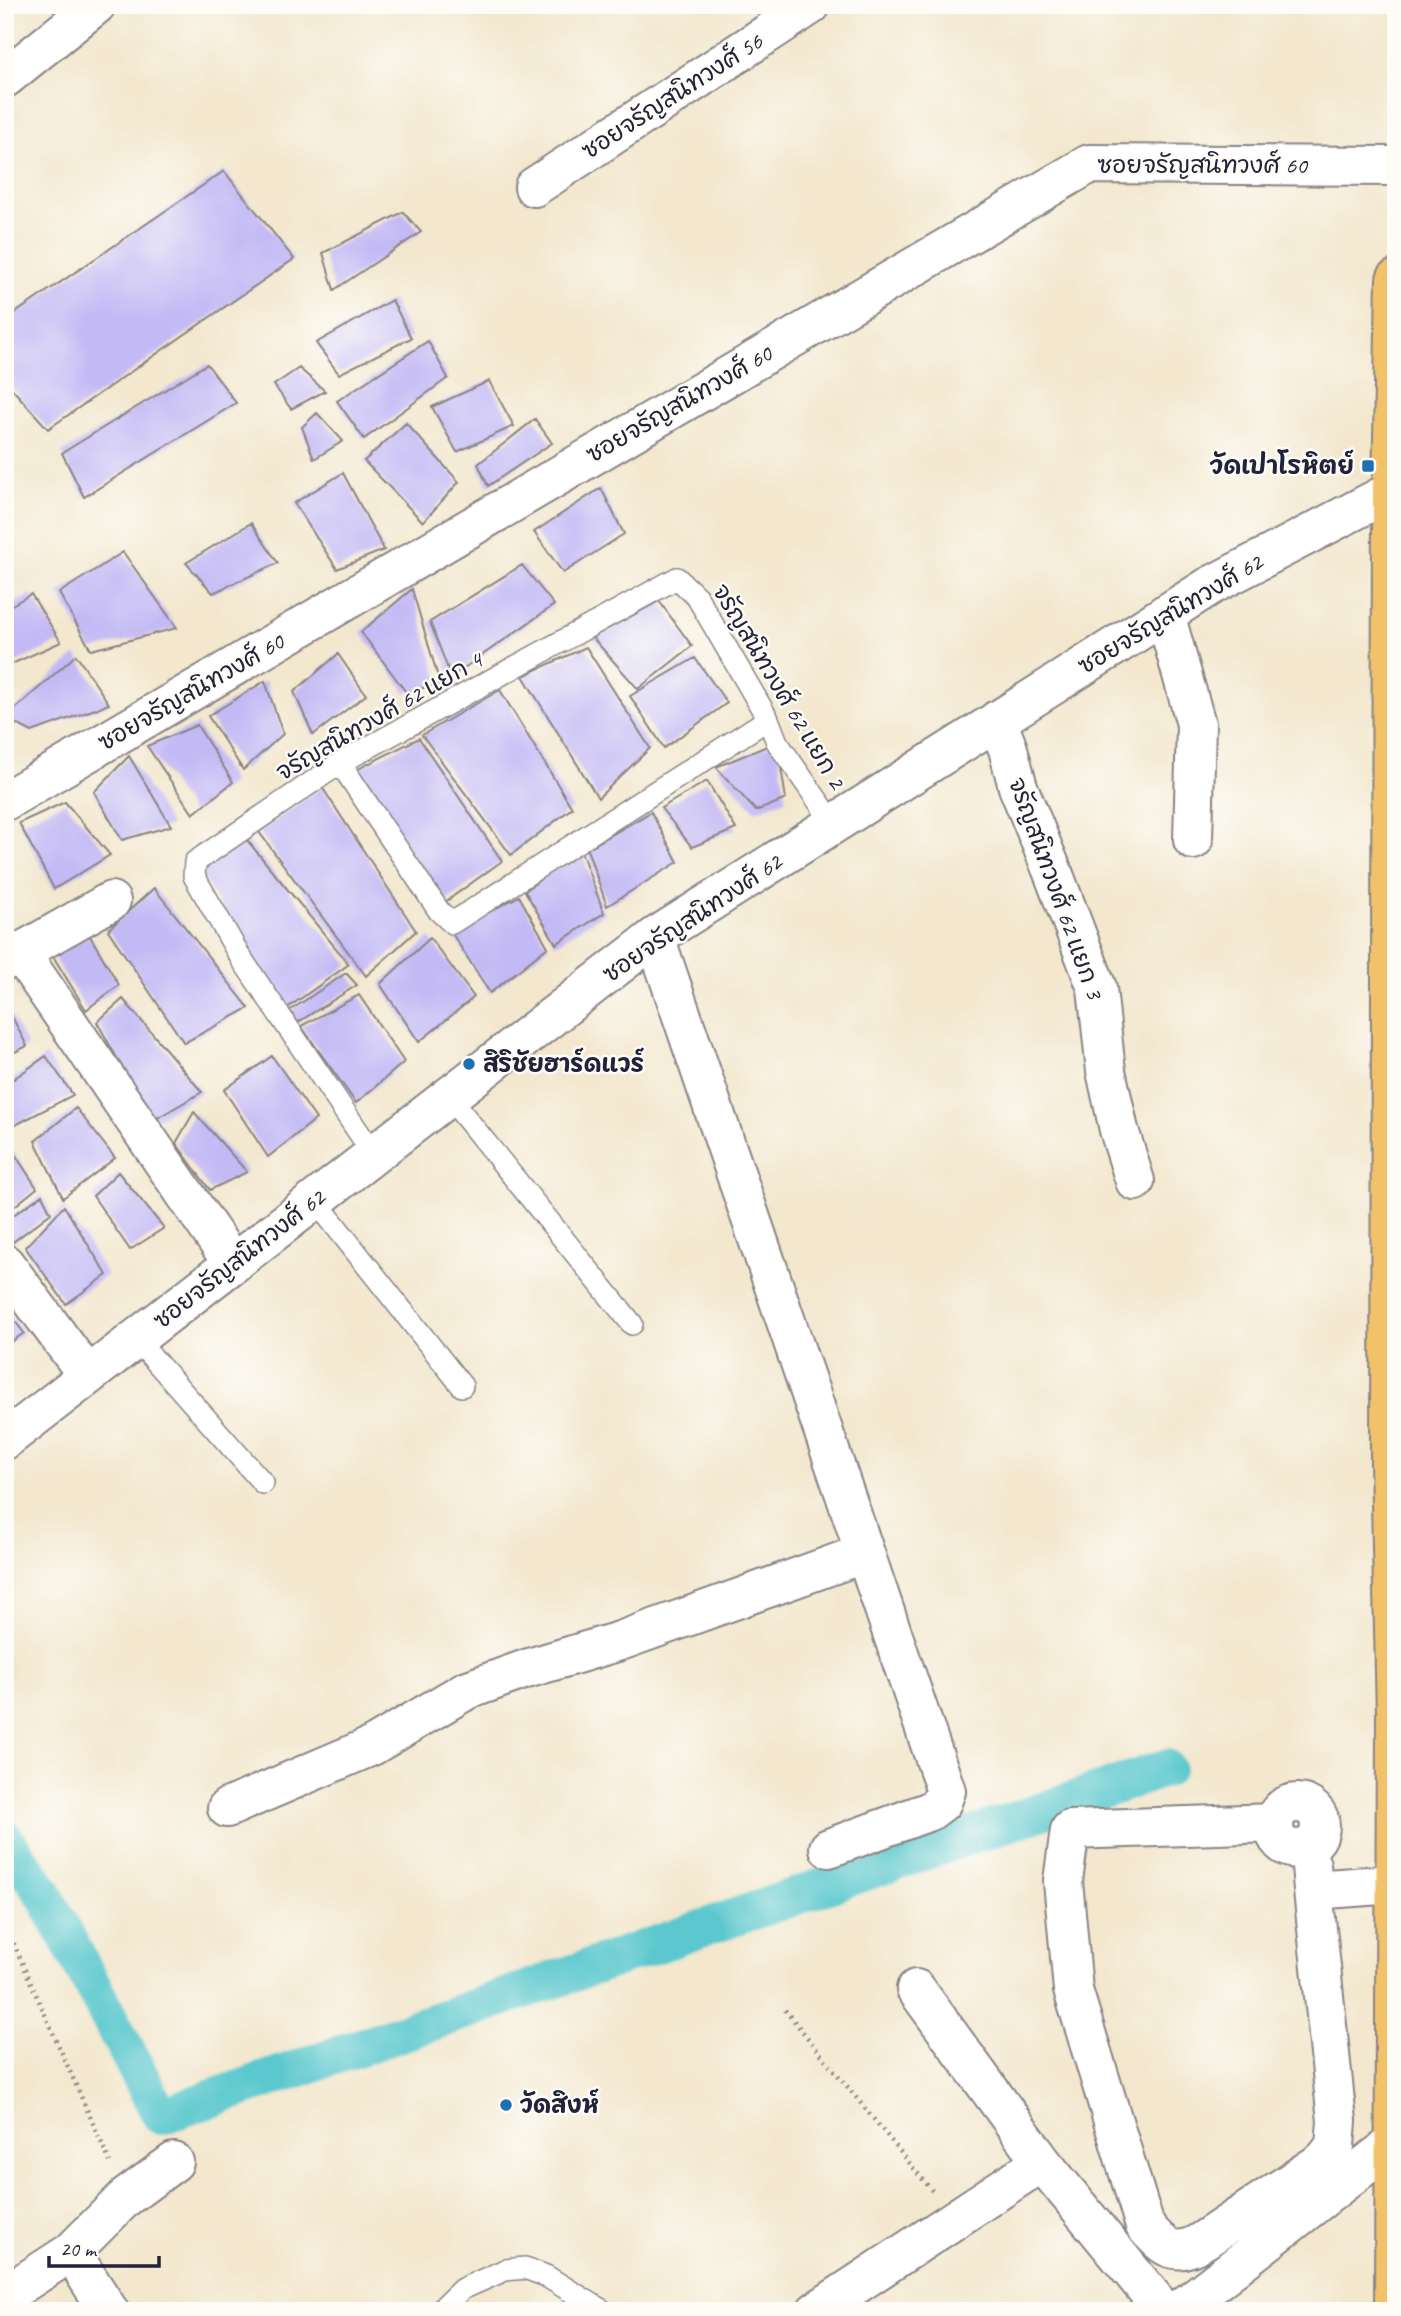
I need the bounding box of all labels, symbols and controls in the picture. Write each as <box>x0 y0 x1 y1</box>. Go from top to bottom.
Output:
street label: ซอยจรัญสนิทวงศ์ 56 <box>575 25 769 166</box>
street label: ซอยจรัญสนิทวงศ์ 60 <box>1097 149 1309 180</box>
street label: ซอยจรัญสนิทวงศ์ 60 <box>580 337 779 469</box>
place label: วัดเปาโรหิตย์ <box>1210 449 1354 481</box>
marker: วัดเปาโรหิตย์ <box>1360 458 1376 474</box>
street label: ซอยจรัญสนิทวงศ์ 62 <box>1072 545 1269 681</box>
street label: จรัญสนิทวงศ์ 62 แยก 2 <box>706 578 854 796</box>
street label: ซอยจรัญสนิทวงศ์ 60 <box>92 625 291 757</box>
street label: จรัญสนิทวงศ์ 62 แยก 4 <box>270 643 490 787</box>
street label: จรัญสนิทวงศ์ 62 แยก 3 <box>1002 773 1112 1005</box>
street label: ซอยจรัญสนิทวงศ์ 62 <box>596 845 789 989</box>
place label: สิริชัยฮาร์ดแวร์ <box>483 1047 644 1079</box>
marker: สิริชัยฮาร์ดแวร์ <box>461 1056 477 1072</box>
street label: ซอยจรัญสนิทวงศ์ 62 <box>147 1181 333 1335</box>
place label: วัดสิงห์ <box>520 2088 599 2120</box>
marker: วัดสิงห์ <box>498 2097 514 2113</box>
scale bar <box>49 2225 159 2269</box>
text: 20 m <box>60 2236 98 2262</box>

